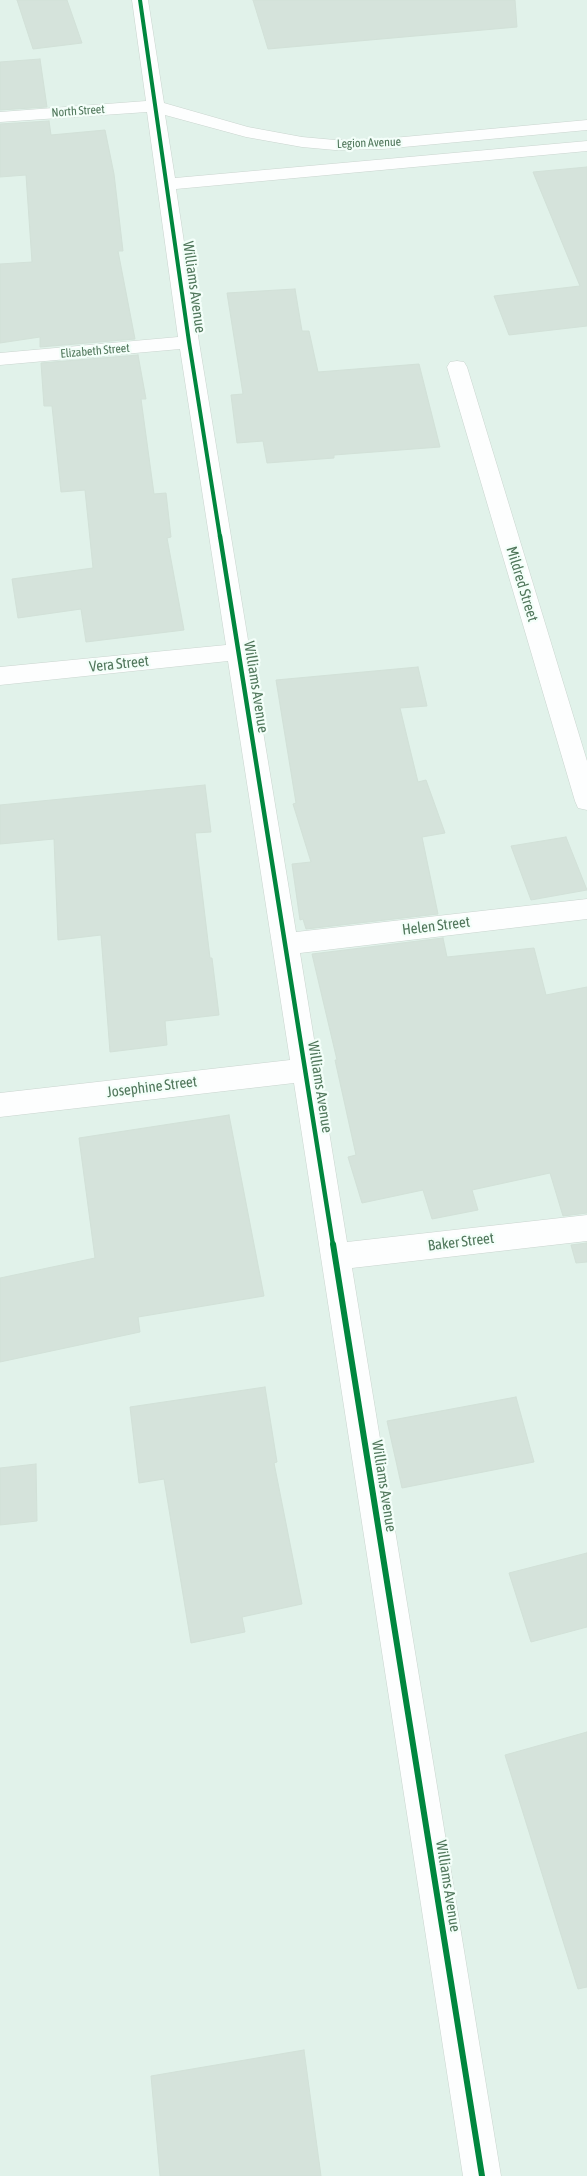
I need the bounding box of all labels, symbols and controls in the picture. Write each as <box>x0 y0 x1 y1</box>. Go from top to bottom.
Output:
street label: North Street <box>51 102 105 120</box>
street label: Legion Avenue <box>337 135 401 151</box>
street label: Williams Avenue <box>179 240 209 334</box>
street label: Elizabeth Street <box>60 341 130 361</box>
street label: Mildred Street <box>502 544 542 624</box>
street label: Williams Avenue <box>240 640 272 734</box>
street label: Vera Street <box>88 652 150 676</box>
street label: Helen Street <box>401 913 471 939</box>
street label: Williams Avenue <box>304 1040 336 1134</box>
street label: Josephine Street <box>106 1073 198 1101</box>
street label: Baker Street <box>427 1229 495 1255</box>
street label: Williams Avenue <box>368 1439 400 1533</box>
street label: Williams Avenue <box>432 1839 464 1933</box>

